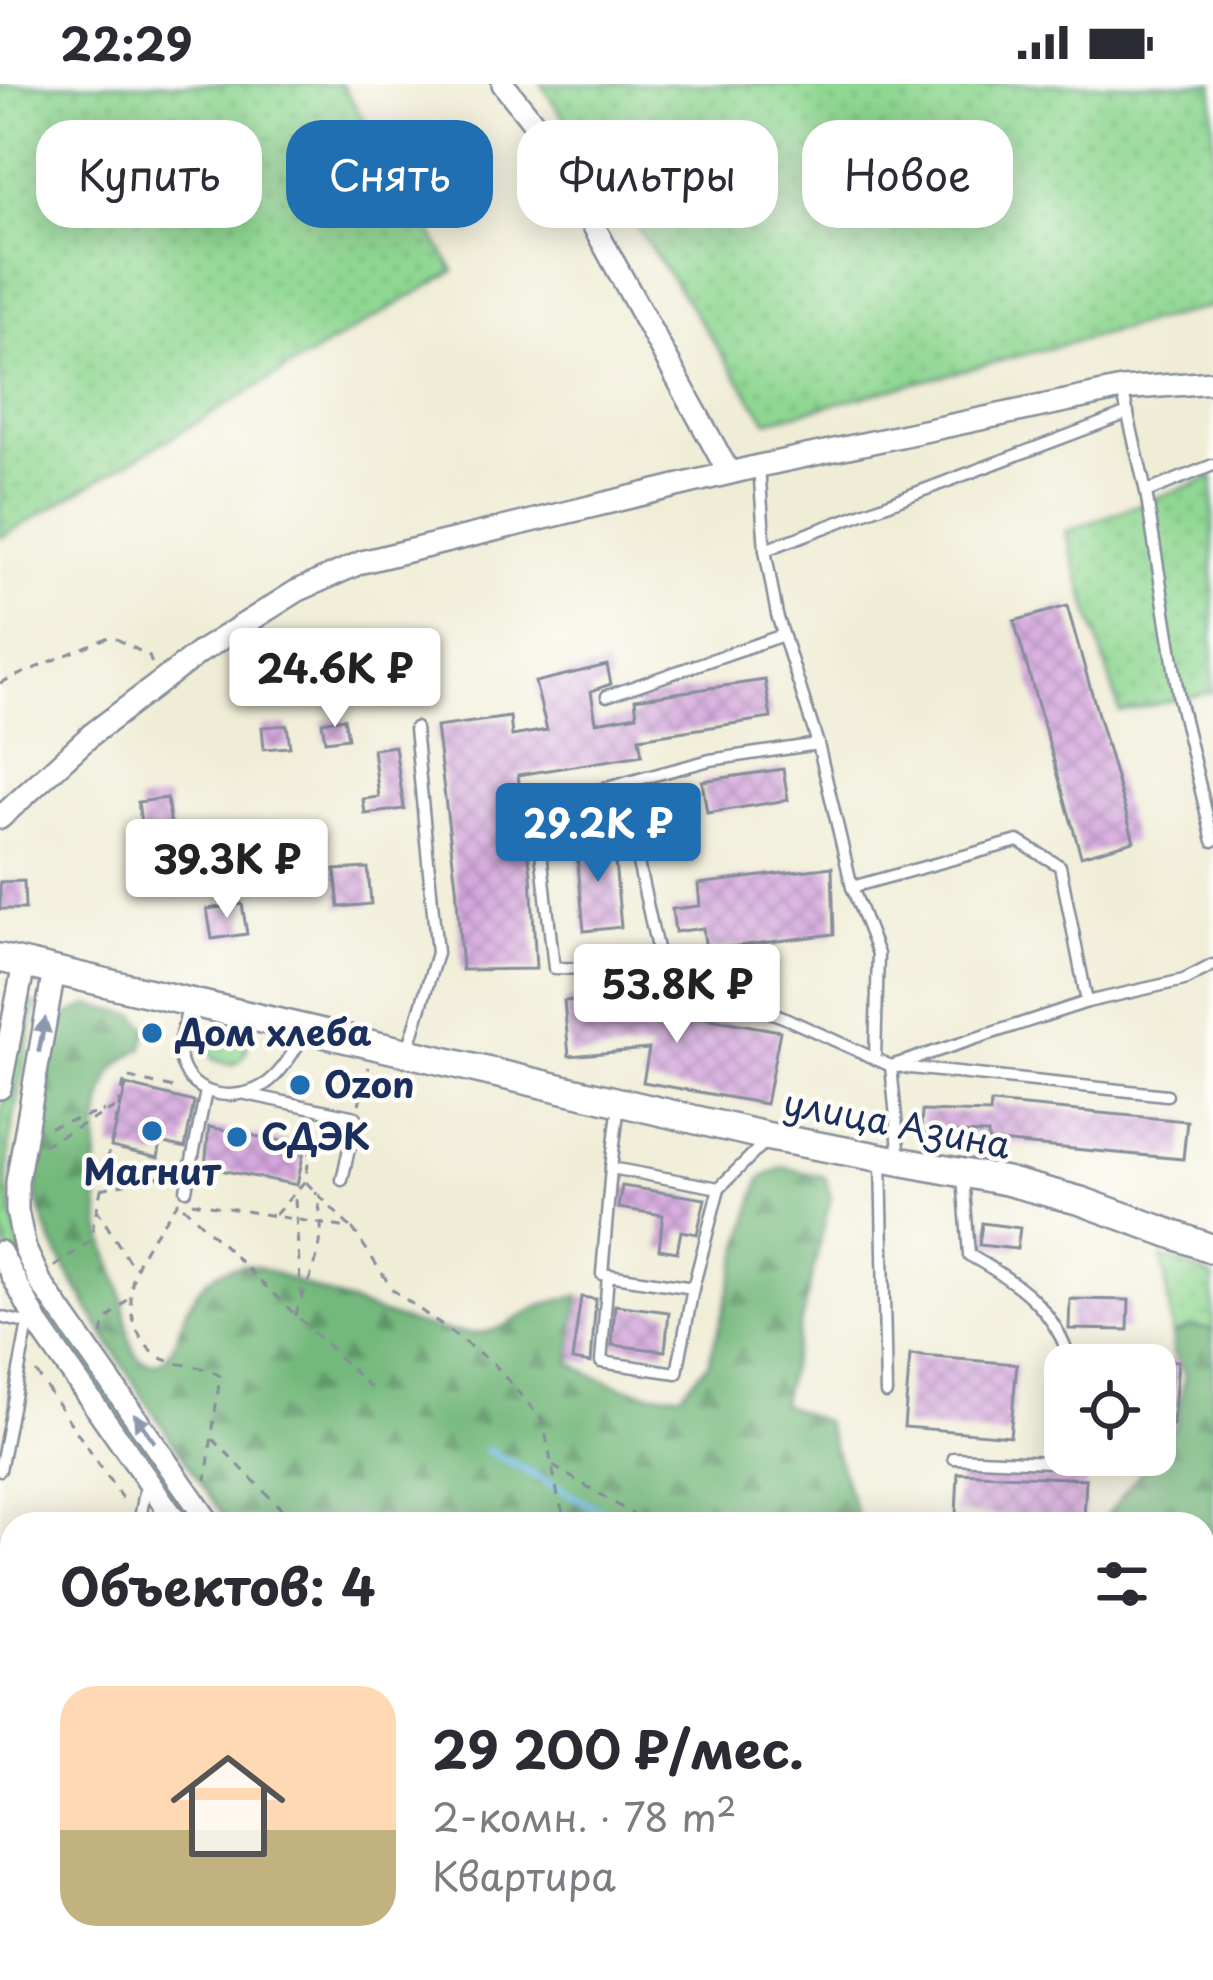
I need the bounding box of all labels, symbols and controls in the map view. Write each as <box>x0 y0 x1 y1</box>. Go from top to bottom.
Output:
text: 22:29 <box>60 8 193 76</box>
chip: Купить <box>36 120 262 228</box>
chip: Снять <box>286 120 493 228</box>
chip: Фильтры <box>517 120 778 228</box>
chip: Новое <box>802 120 1013 228</box>
pin: 24.6K ₽ <box>224 628 446 730</box>
text: 24.6K ₽ <box>256 637 414 696</box>
pin: 29.2K ₽ <box>487 783 709 885</box>
text: 29.2K ₽ <box>523 792 673 851</box>
pin: 39.3K ₽ <box>116 819 338 921</box>
text: 39.3K ₽ <box>153 828 301 887</box>
pin: 53.8K ₽ <box>566 944 788 1046</box>
text: 53.8K ₽ <box>601 953 753 1012</box>
place label: Дом хлеба <box>174 1004 372 1058</box>
one-way arrow <box>33 1016 52 1054</box>
marker: Дом хлеба <box>139 1020 165 1046</box>
place label: Ozon <box>324 1056 414 1110</box>
marker: Ozon <box>287 1072 313 1098</box>
street label: улица Азина <box>779 1074 1016 1171</box>
place label: СДЭК <box>261 1108 370 1162</box>
marker: Магнит <box>139 1118 165 1144</box>
marker: СДЭК <box>224 1124 250 1150</box>
place label: Магнит <box>84 1143 222 1197</box>
map controls <box>1044 1344 1176 1476</box>
button: locate <box>1044 1344 1176 1476</box>
one-way arrow <box>133 1412 156 1444</box>
text: Объектов: 4 <box>60 1546 376 1623</box>
icon: filters <box>1089 1551 1155 1617</box>
text: 29 200 ₽/мес. <box>432 1709 804 1786</box>
icon: home <box>156 1734 300 1878</box>
text: 2-комн. · 78 m² <box>432 1786 737 1845</box>
text: Квартира <box>432 1845 616 1904</box>

